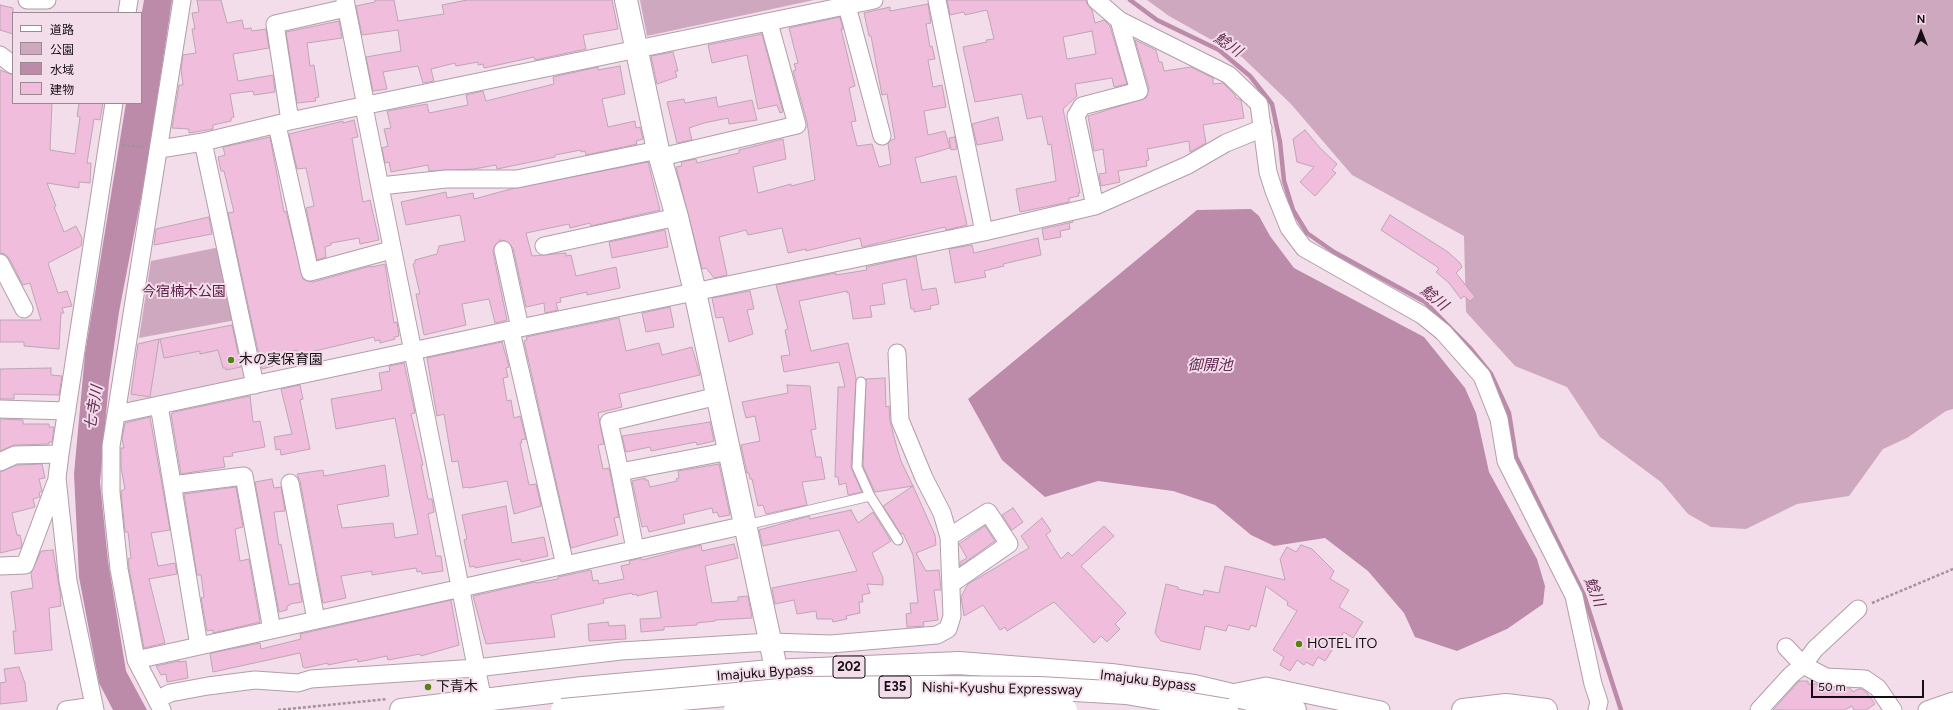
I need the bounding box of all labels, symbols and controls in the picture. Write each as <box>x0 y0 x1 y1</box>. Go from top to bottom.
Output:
legend <box>12 12 142 104</box>
north arrow <box>1901 12 1941 52</box>
text: N <box>1917 13 1925 26</box>
text: 道路 <box>50 23 74 37</box>
water label: 鯰川 <box>1211 29 1245 61</box>
text: 公園 <box>50 43 74 57</box>
text: 水域 <box>50 63 74 77</box>
text: 建物 <box>50 83 74 97</box>
water label: 鯰川 <box>1417 282 1451 314</box>
park label: 今宿楠木公園 <box>142 284 226 300</box>
place label: 木の実保育園 <box>239 352 323 368</box>
marker: 木の実保育園 <box>226 355 236 365</box>
water label: 御開池 <box>1188 357 1232 375</box>
water label: 七寺川 <box>82 384 106 432</box>
water label: 鯰川 <box>1580 575 1608 609</box>
place label: HOTEL ITO <box>1307 636 1377 652</box>
marker: HOTEL ITO <box>1294 639 1304 649</box>
road number: 202 <box>833 656 865 678</box>
street label: Imajuku Bypass <box>716 661 814 685</box>
street label: Imajuku Bypass <box>1099 667 1197 695</box>
scale bar <box>1813 672 1926 698</box>
road number: E35 <box>879 676 911 698</box>
place label: 下青木 <box>436 679 478 695</box>
street label: Nishi-Kyushu Expressway <box>922 679 1082 699</box>
text: 50 m <box>1818 680 1846 694</box>
marker: 下青木 <box>423 682 433 692</box>

